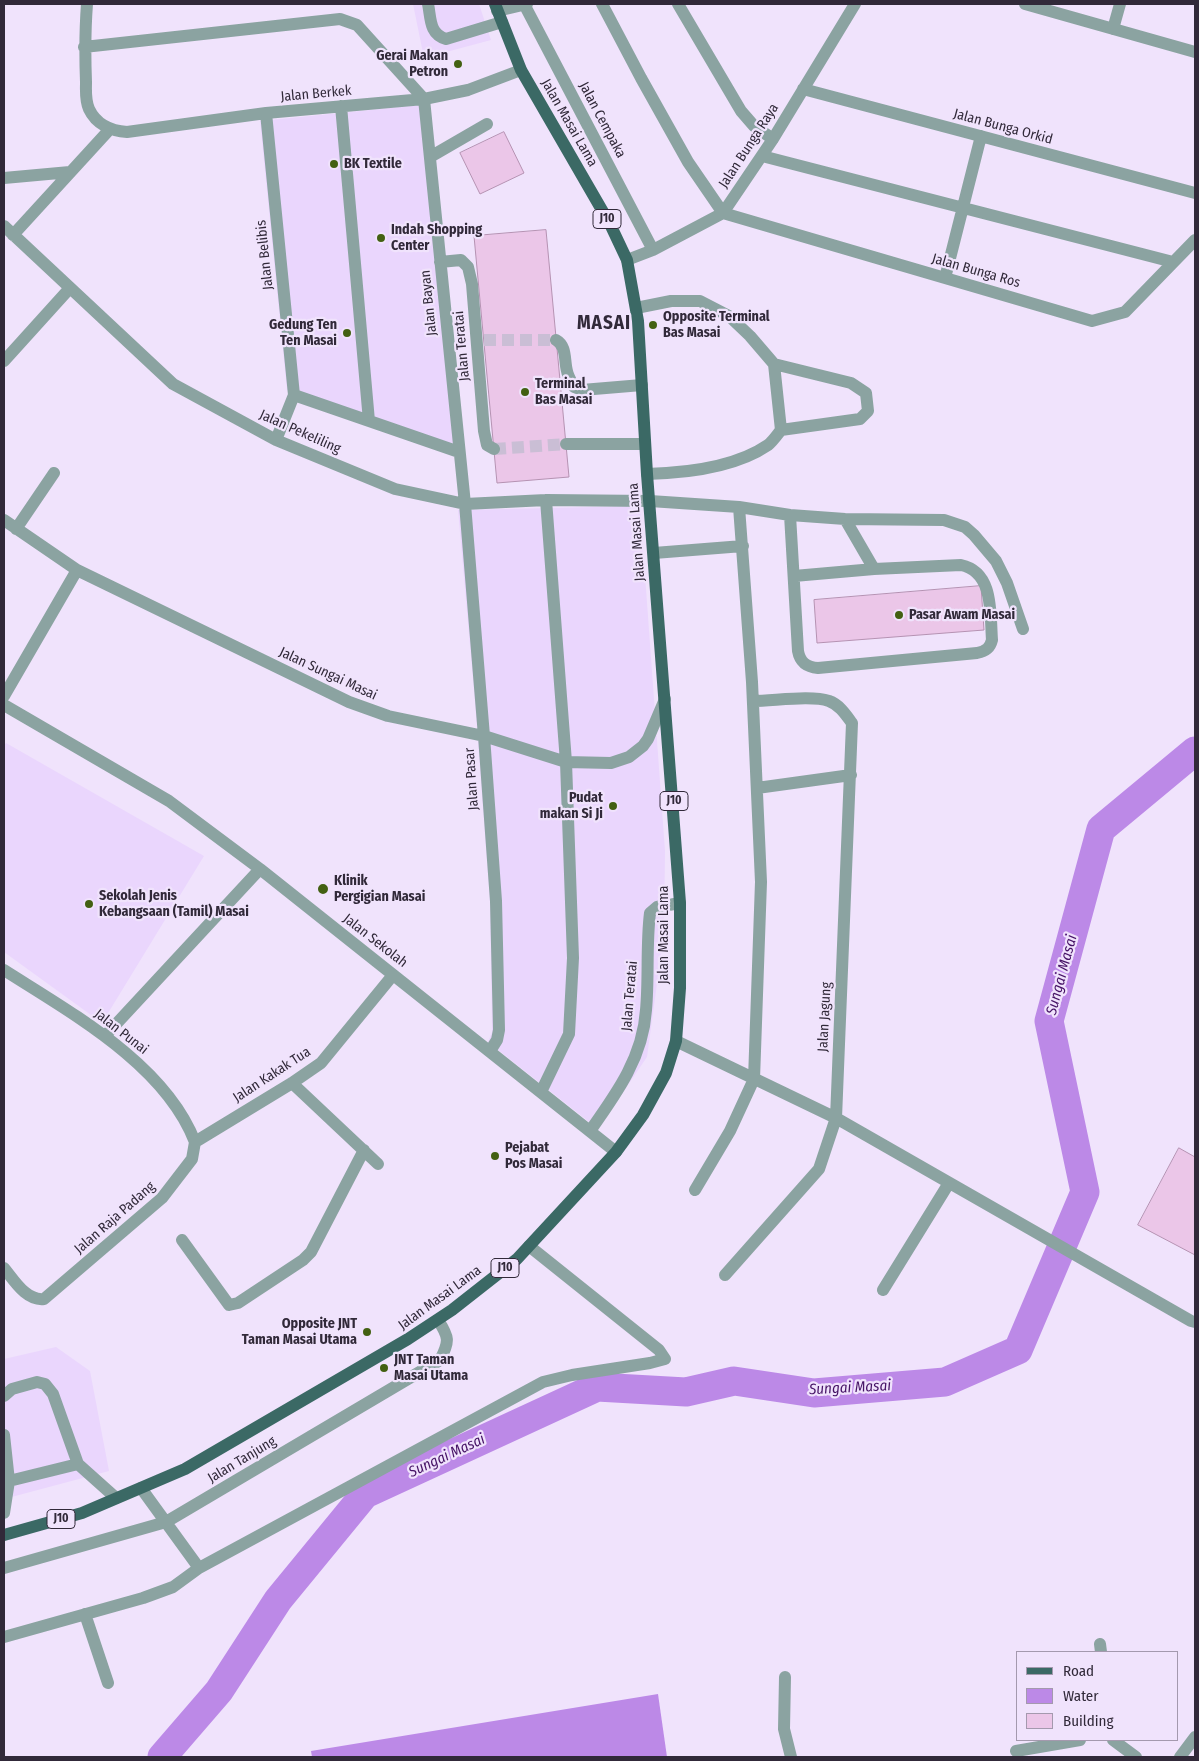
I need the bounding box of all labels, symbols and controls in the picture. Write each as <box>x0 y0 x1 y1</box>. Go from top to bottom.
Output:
place label: Gerai Makan Petron <box>376 48 448 80</box>
marker: Gerai Makan Petron <box>452 58 464 70</box>
street label: Jalan Masai Lama <box>537 76 601 170</box>
street label: Jalan Cempaka <box>575 79 629 161</box>
street label: Jalan Berkek <box>280 83 352 105</box>
street label: Jalan Bunga Raya <box>715 101 783 191</box>
street label: Jalan Bunga Orkid <box>952 106 1054 148</box>
place label: BK Textile <box>344 156 402 172</box>
marker: BK Textile <box>328 158 340 170</box>
road number: J10 <box>593 210 621 228</box>
street label: Jalan Belibis <box>253 219 277 291</box>
place label: Indah Shopping Center <box>391 222 482 254</box>
marker: Indah Shopping Center <box>375 232 387 244</box>
street label: Jalan Bunga Ros <box>930 250 1022 292</box>
street label: Jalan Bayan <box>417 269 441 337</box>
place label: Opposite Terminal Bas Masai <box>663 309 770 342</box>
street label: Jalan Teratai <box>451 310 473 382</box>
district label: MASAI <box>576 313 632 335</box>
place label: Gedung Ten Ten Masai <box>269 317 337 350</box>
marker: Opposite Terminal Bas Masai <box>647 319 659 331</box>
marker: Gedung Ten Ten Masai <box>341 327 353 339</box>
place label: Terminal Bas Masai <box>535 376 592 408</box>
marker: Terminal Bas Masai <box>519 386 531 398</box>
street label: Jalan Pekeliling <box>257 407 343 457</box>
street label: Jalan Masai Lama <box>625 482 649 582</box>
place label: Pasar Awam Masai <box>909 607 1015 623</box>
marker: Pasar Awam Masai <box>893 609 905 621</box>
street label: Jalan Sungai Masai <box>276 644 380 704</box>
street label: Jalan Pasar <box>461 747 483 811</box>
place label: Pudat makan Si Ji <box>540 790 603 822</box>
road number: J10 <box>660 791 688 810</box>
marker: Pudat makan Si Ji <box>607 800 619 812</box>
place label: Klinik Pergigian Masai <box>334 873 425 906</box>
marker: Klinik Pergigian Masai <box>316 882 330 896</box>
street label: Jalan Masai Lama <box>656 886 672 984</box>
place label: Sekolah Jenis Kebangsaan (Tamil) Masai <box>99 888 249 920</box>
marker: Sekolah Jenis Kebangsaan (Tamil) Masai <box>83 898 95 910</box>
street label: Jalan Sekolah <box>339 911 411 971</box>
water label: Sungai Masai <box>1043 933 1081 1017</box>
street label: Jalan Teratai <box>619 960 641 1032</box>
street label: Jalan Jagung <box>815 982 835 1052</box>
street label: Jalan Punai <box>91 1006 151 1058</box>
street label: Jalan Kakak Tua <box>230 1044 314 1106</box>
place label: Pejabat Pos Masai <box>505 1140 562 1172</box>
marker: Pejabat Pos Masai <box>489 1150 501 1162</box>
street label: Jalan Raja Padang <box>71 1178 159 1258</box>
road number: J10 <box>491 1258 519 1278</box>
street label: Jalan Masai Lama <box>395 1262 485 1334</box>
place label: Opposite JNT Taman Masai Utama <box>242 1316 357 1348</box>
marker: Opposite JNT Taman Masai Utama <box>361 1326 373 1338</box>
place label: JNT Taman Masai Utama <box>394 1352 468 1384</box>
marker: JNT Taman Masai Utama <box>378 1362 390 1374</box>
water label: Sungai Masai <box>809 1377 891 1399</box>
water label: Sungai Masai <box>406 1430 488 1482</box>
street label: Jalan Tanjung <box>205 1433 279 1487</box>
road number: J10 <box>47 1510 75 1528</box>
legend <box>1016 1651 1179 1741</box>
text: Road <box>1063 1662 1094 1680</box>
text: Water <box>1063 1687 1098 1705</box>
text: Building <box>1063 1712 1114 1730</box>

